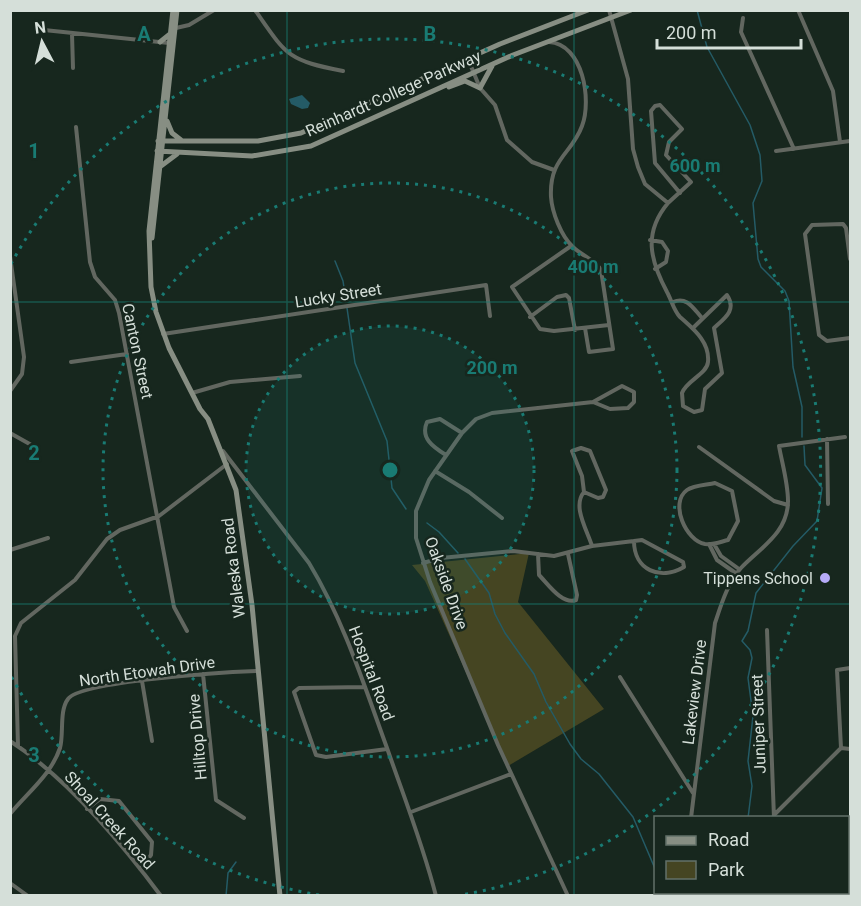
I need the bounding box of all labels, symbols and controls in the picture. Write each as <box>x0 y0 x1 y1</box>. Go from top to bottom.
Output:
north arrow <box>12 12 72 72</box>
scale bar <box>657 12 801 50</box>
text: N <box>33 17 47 38</box>
text: A <box>137 22 151 46</box>
text: B <box>424 22 436 46</box>
text: 200 m <box>666 22 717 43</box>
street label: Reinhardt College Parkway <box>303 46 484 141</box>
text: 1 <box>28 139 40 163</box>
text: 600 m <box>669 155 721 176</box>
text: 400 m <box>567 256 619 277</box>
street label: Lucky Street <box>293 279 383 312</box>
street label: Canton Street <box>118 302 157 401</box>
text: 200 m <box>466 357 518 378</box>
text: 2 <box>28 441 40 465</box>
centre of rings <box>380 460 400 480</box>
street label: Waleska Road <box>218 517 249 619</box>
street label: Oakside Drive <box>421 534 472 632</box>
place label: Tippens School <box>703 569 813 588</box>
marker: Tippens School <box>818 571 832 585</box>
street label: Hospital Road <box>345 623 398 723</box>
street label: Lakeview Drive <box>679 638 710 746</box>
street label: North Etowah Drive <box>78 653 216 690</box>
street label: Juniper Street <box>747 674 770 774</box>
street label: Hilltop Drive <box>184 693 211 781</box>
text: 3 <box>28 743 40 767</box>
street label: Shoal Creek Road <box>61 767 159 873</box>
legend <box>654 816 849 894</box>
text: Road <box>708 829 749 850</box>
text: Park <box>708 859 745 880</box>

